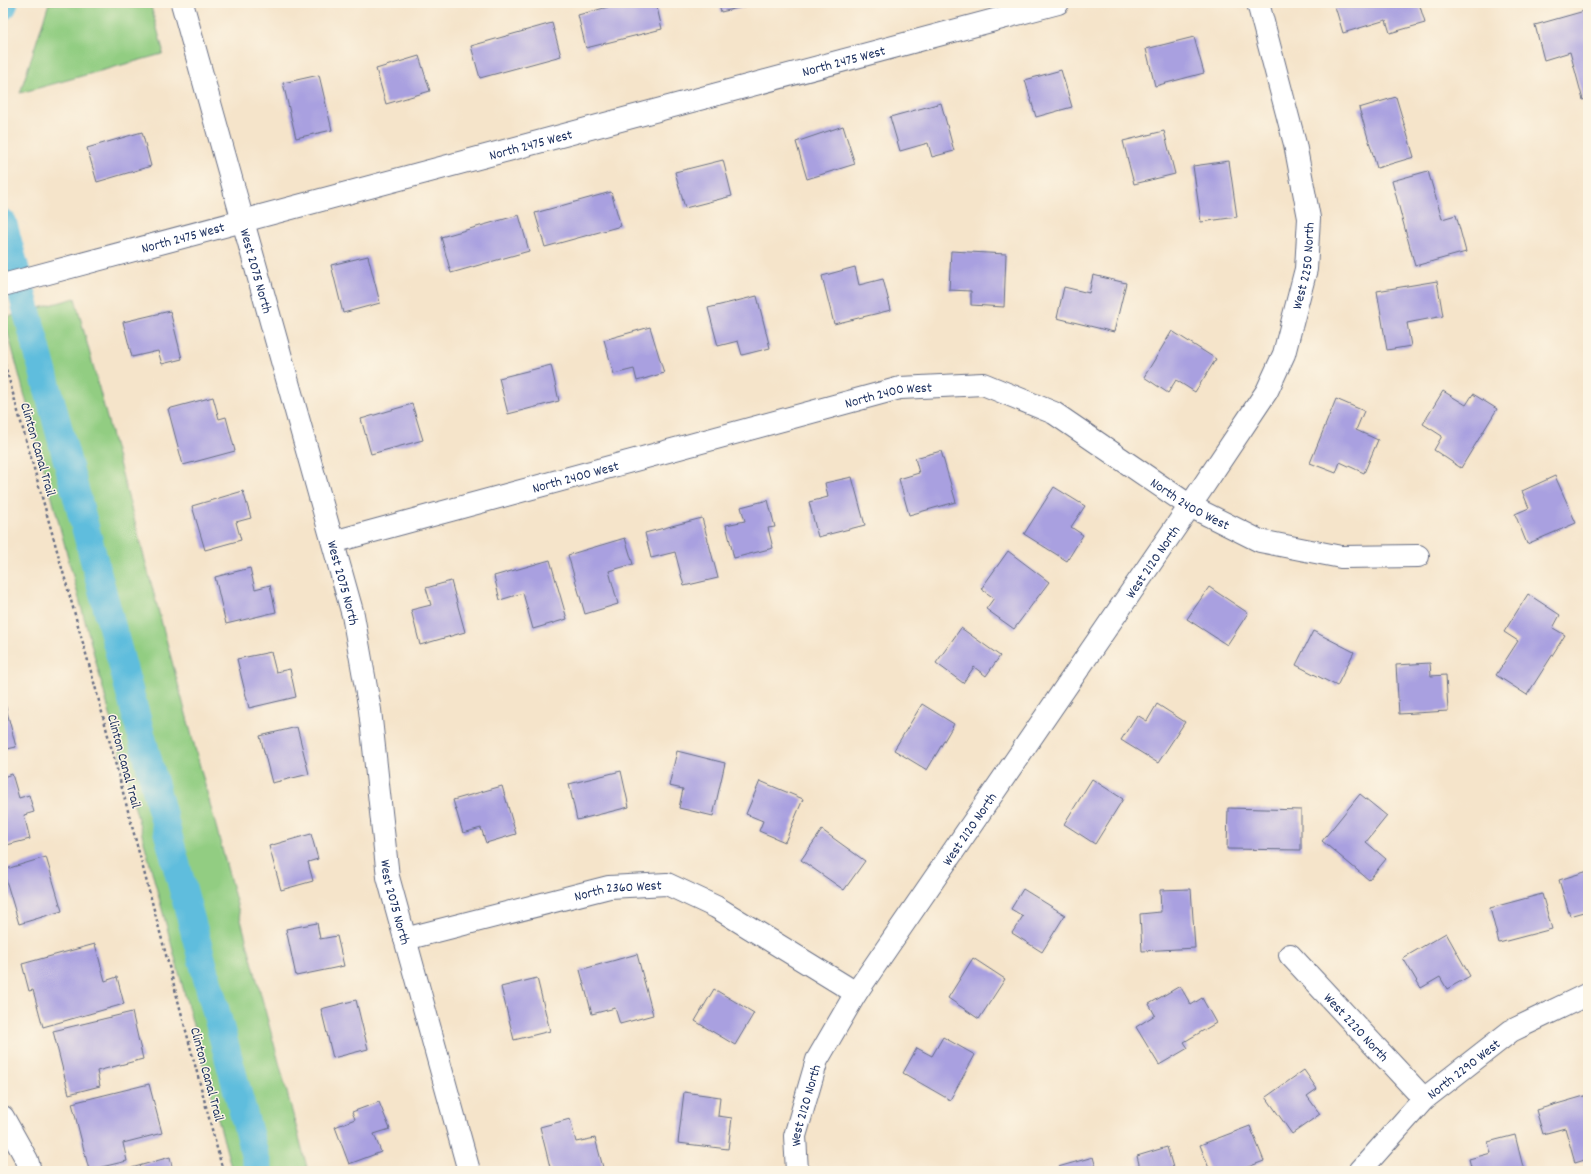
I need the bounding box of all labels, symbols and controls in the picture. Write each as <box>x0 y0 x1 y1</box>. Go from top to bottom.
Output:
street label: North 2475 West <box>800 42 888 83</box>
street label: North 2475 West <box>487 125 575 167</box>
street label: North 2475 West <box>139 218 227 260</box>
street label: West 2250 North <box>1288 222 1321 312</box>
street label: West 2075 North <box>234 227 276 316</box>
street label: North 2400 West <box>843 378 932 415</box>
street label: Clinton Canal Trail <box>14 400 60 499</box>
street label: North 2400 West <box>530 457 621 499</box>
street label: North 2400 West <box>1146 474 1232 536</box>
street label: West 2120 North <box>1121 522 1186 603</box>
street label: West 2075 North <box>321 539 363 627</box>
street label: Clinton Canal Trail <box>101 712 145 811</box>
street label: West 2120 North <box>938 789 1003 870</box>
street label: West 2075 North <box>374 859 414 947</box>
street label: North 2360 West <box>572 876 662 907</box>
street label: West 2220 North <box>1318 989 1392 1067</box>
street label: Clinton Canal Trail <box>184 1025 228 1124</box>
street label: North 2290 West <box>1424 1035 1505 1105</box>
street label: West 2120 North <box>787 1062 827 1147</box>

